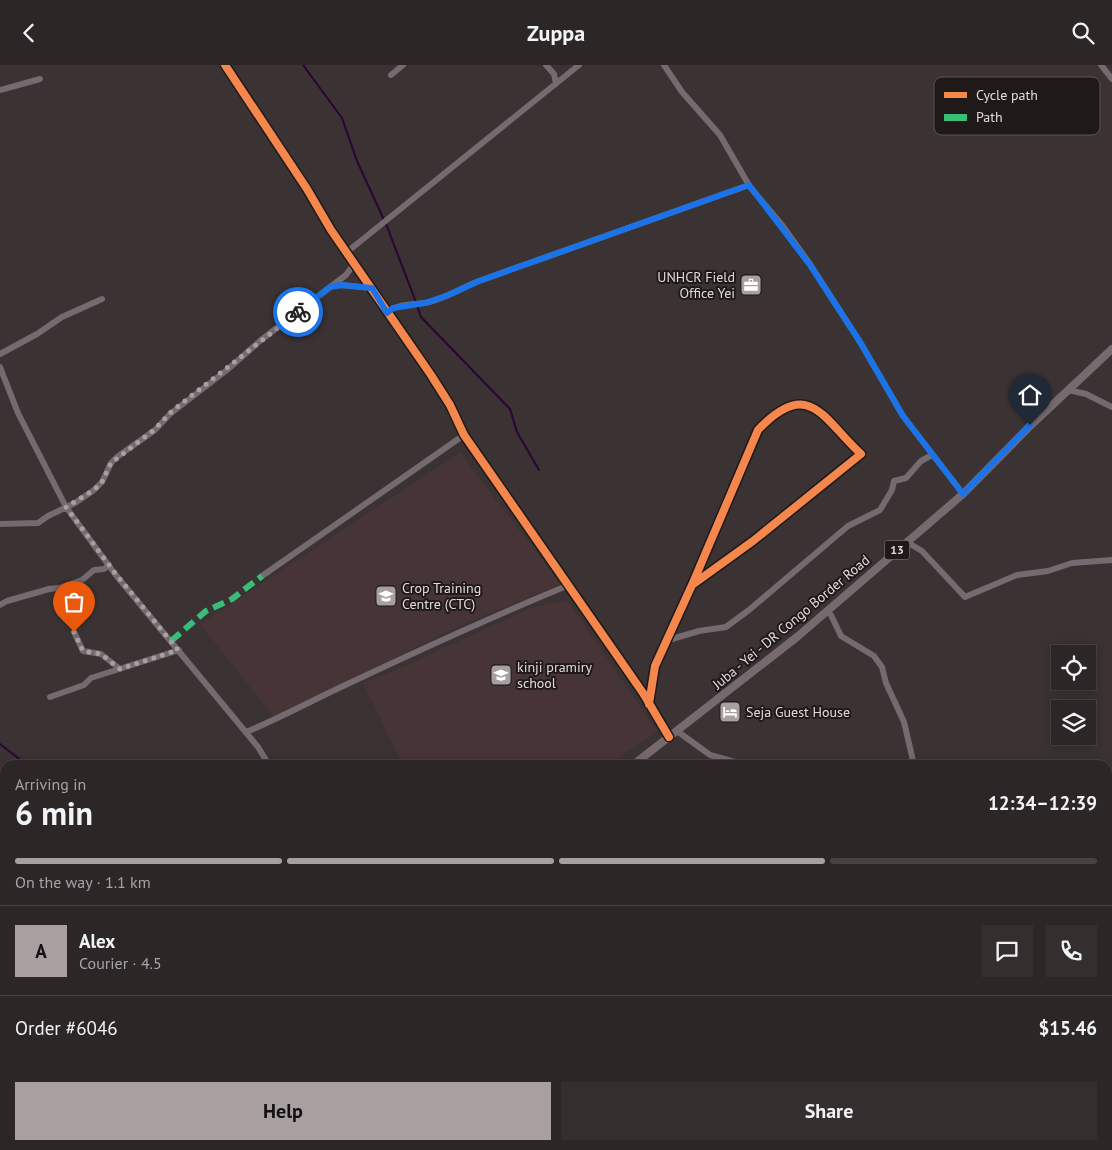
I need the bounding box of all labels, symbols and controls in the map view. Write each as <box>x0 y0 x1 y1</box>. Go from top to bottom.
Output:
icon: back <box>15 19 43 47</box>
text: Zuppa <box>527 19 585 47</box>
icon: search <box>1069 19 1097 47</box>
legend <box>934 77 1100 135</box>
text: Cycle path <box>976 86 1038 104</box>
text: Path <box>976 108 1003 126</box>
place label: UNHCR Field Office Yei <box>657 268 735 302</box>
office icon: UNHCR Field Office Yei <box>739 273 763 297</box>
courier <box>273 287 323 337</box>
icon: bike <box>284 298 312 326</box>
pin <box>1009 374 1051 425</box>
icon: home <box>1016 381 1044 409</box>
road number: 13 <box>884 541 910 559</box>
street label: Juba - Yei - DR Congo Border Road <box>708 551 873 694</box>
place label: Crop Training Centre (CTC) <box>402 579 481 613</box>
pin <box>53 581 95 632</box>
school or university icon: Crop Training Centre (CTC) <box>374 584 398 608</box>
icon: bag <box>60 588 88 616</box>
map controls <box>1051 645 1096 745</box>
button: locate <box>1051 645 1096 690</box>
place label: kinji pramiry school <box>517 658 593 692</box>
school or university icon: kinji pramiry school <box>489 663 513 687</box>
hotel icon: Seja Guest House <box>718 700 742 724</box>
button: layers <box>1051 700 1096 745</box>
place label: Seja Guest House <box>746 703 850 721</box>
text: Arriving in <box>15 774 86 794</box>
text: 12:34–12:39 <box>988 791 1097 815</box>
text: 6 min <box>15 792 93 834</box>
text: On the way · 1.1 km <box>15 872 151 892</box>
button: chat <box>981 925 1033 977</box>
button: phone <box>1045 925 1097 977</box>
text: Alex <box>79 929 115 953</box>
text: A <box>35 939 47 963</box>
text: Courier · 4.5 <box>79 953 162 973</box>
text: Order #6046 <box>15 1016 118 1040</box>
text: $15.46 <box>1038 1016 1097 1040</box>
button: Help <box>15 1082 551 1140</box>
button: Share <box>561 1082 1097 1140</box>

